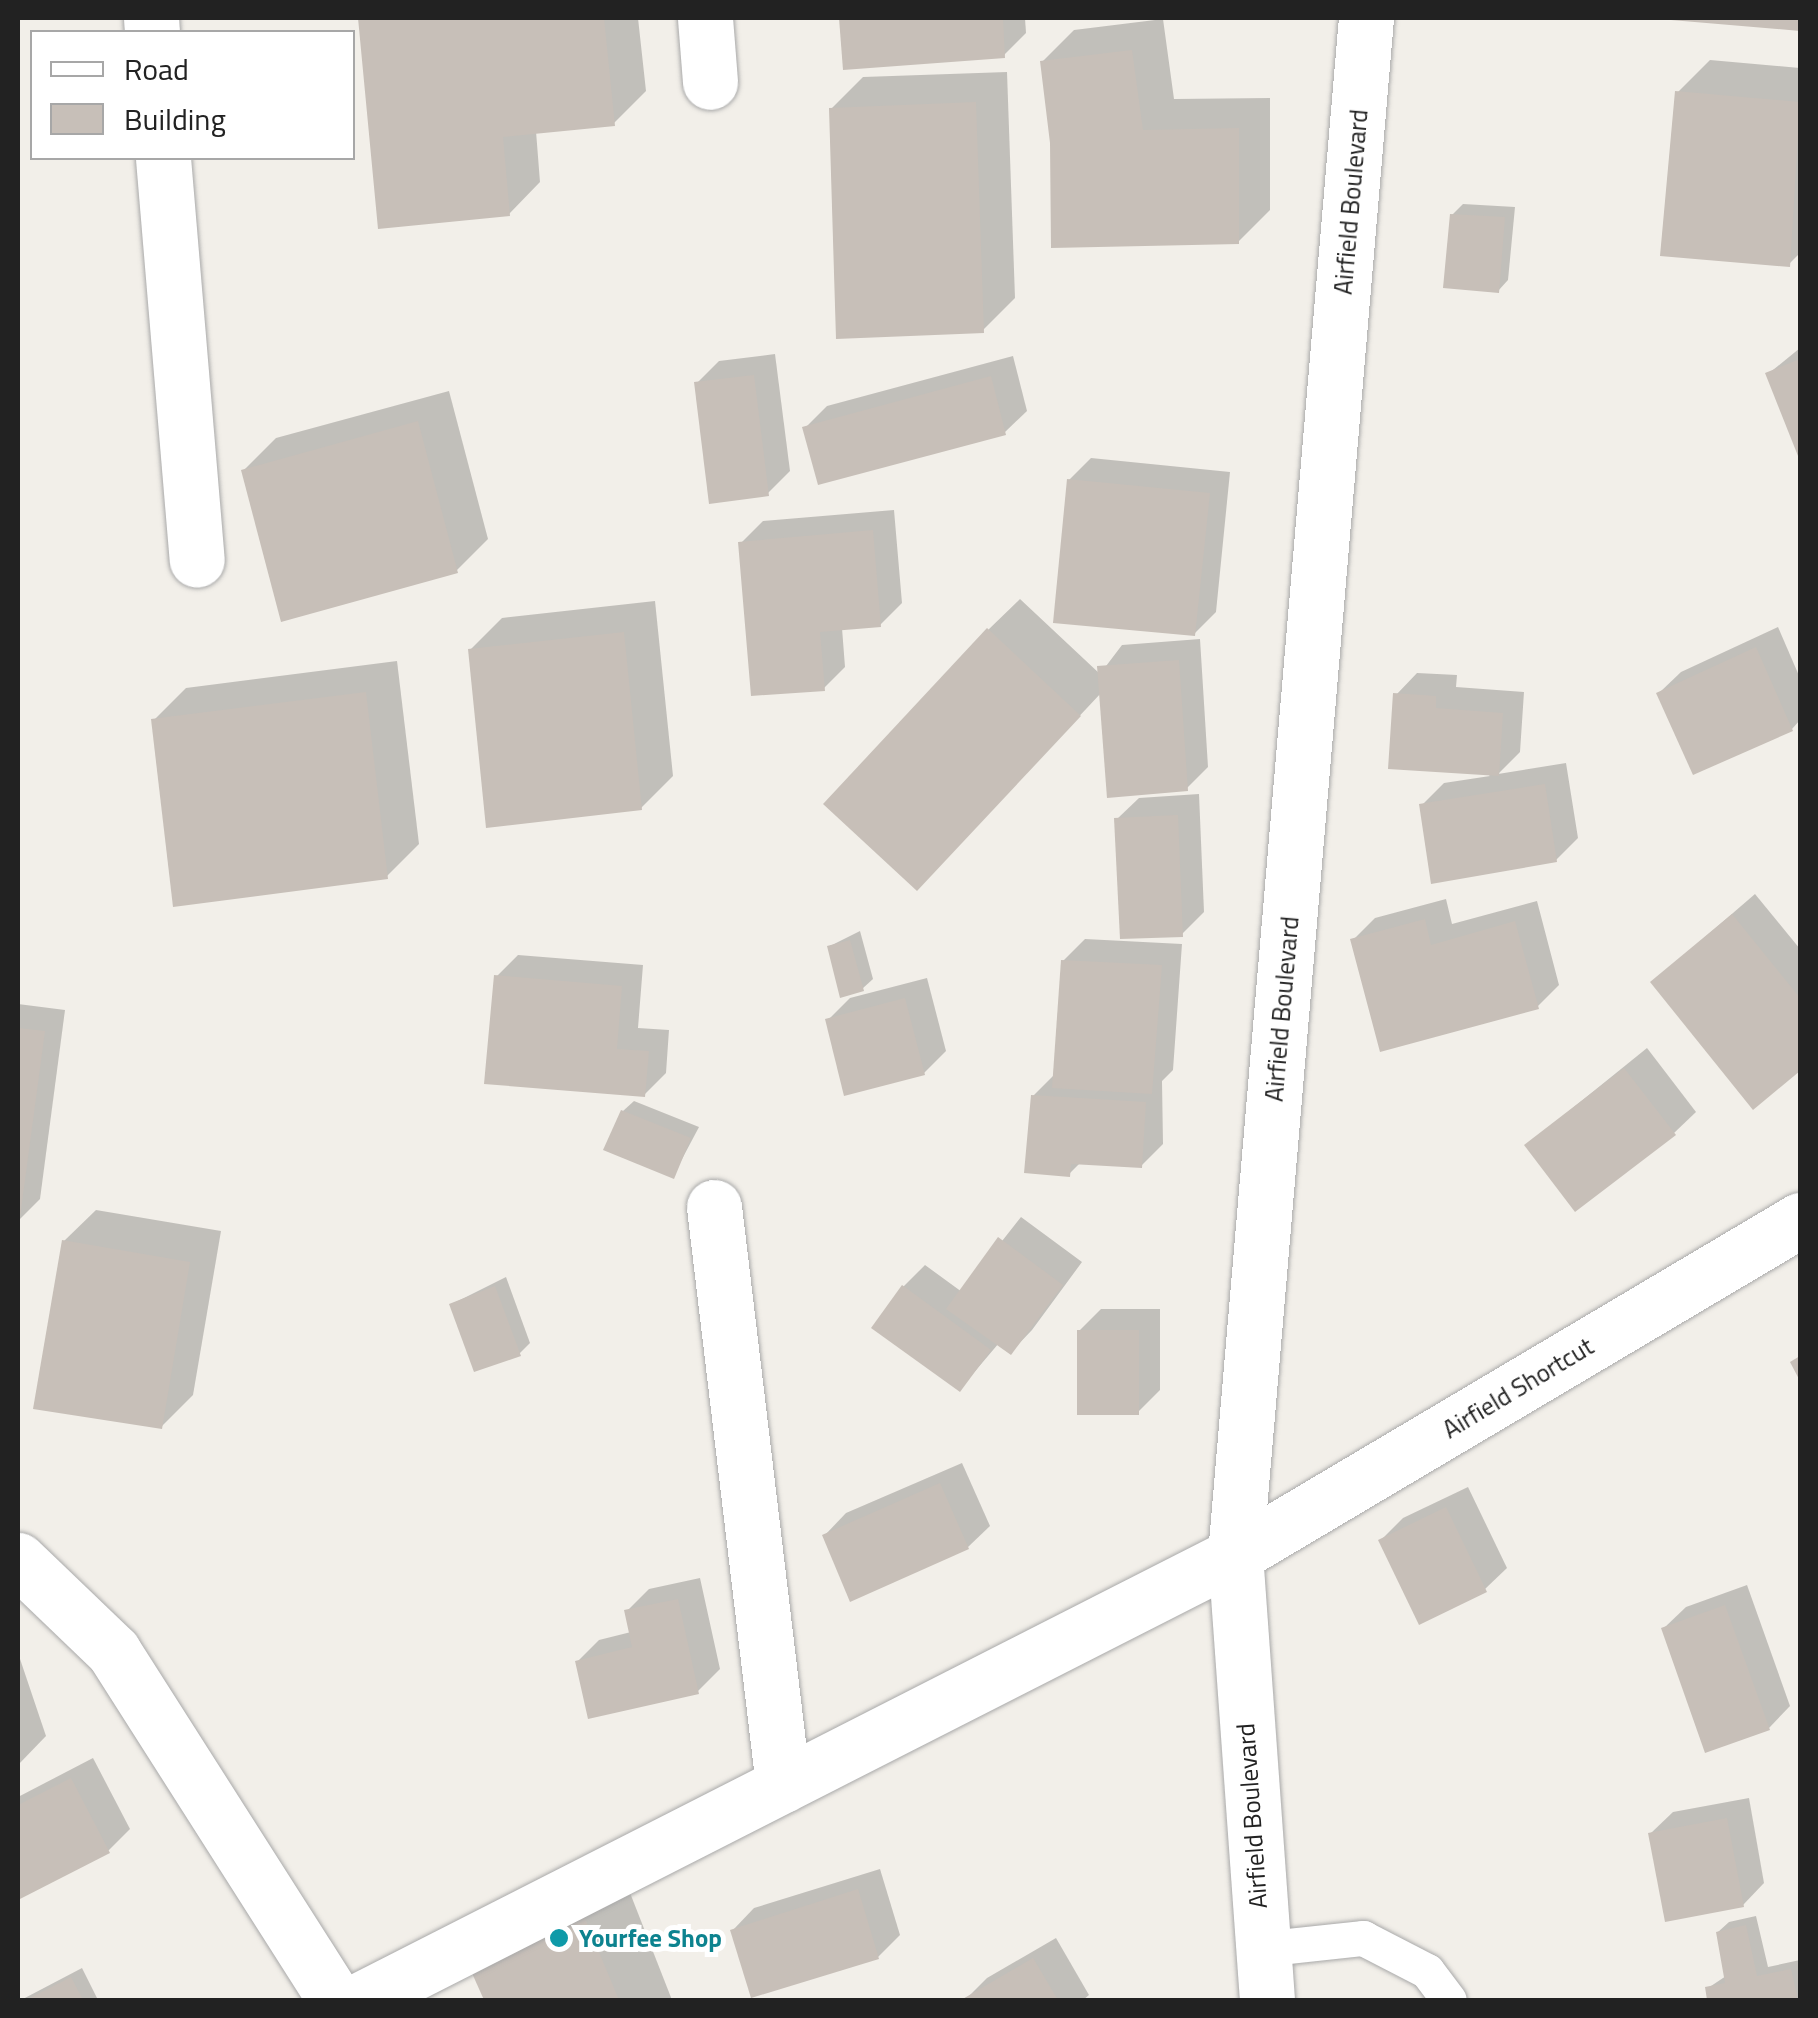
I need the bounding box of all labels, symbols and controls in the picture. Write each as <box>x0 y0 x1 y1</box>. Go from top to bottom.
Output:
legend <box>30 30 355 160</box>
text: Road <box>124 46 189 92</box>
text: Building <box>124 96 226 142</box>
street label: Airfield Boulevard <box>1328 108 1374 296</box>
street label: Airfield Boulevard <box>1259 915 1305 1103</box>
street label: Airfield Shortcut <box>1437 1331 1599 1445</box>
street label: Airfield Boulevard <box>1231 1722 1273 1910</box>
place label: Yourfee Shop <box>579 1923 722 1953</box>
marker: Yourfee Shop <box>548 1927 570 1949</box>

